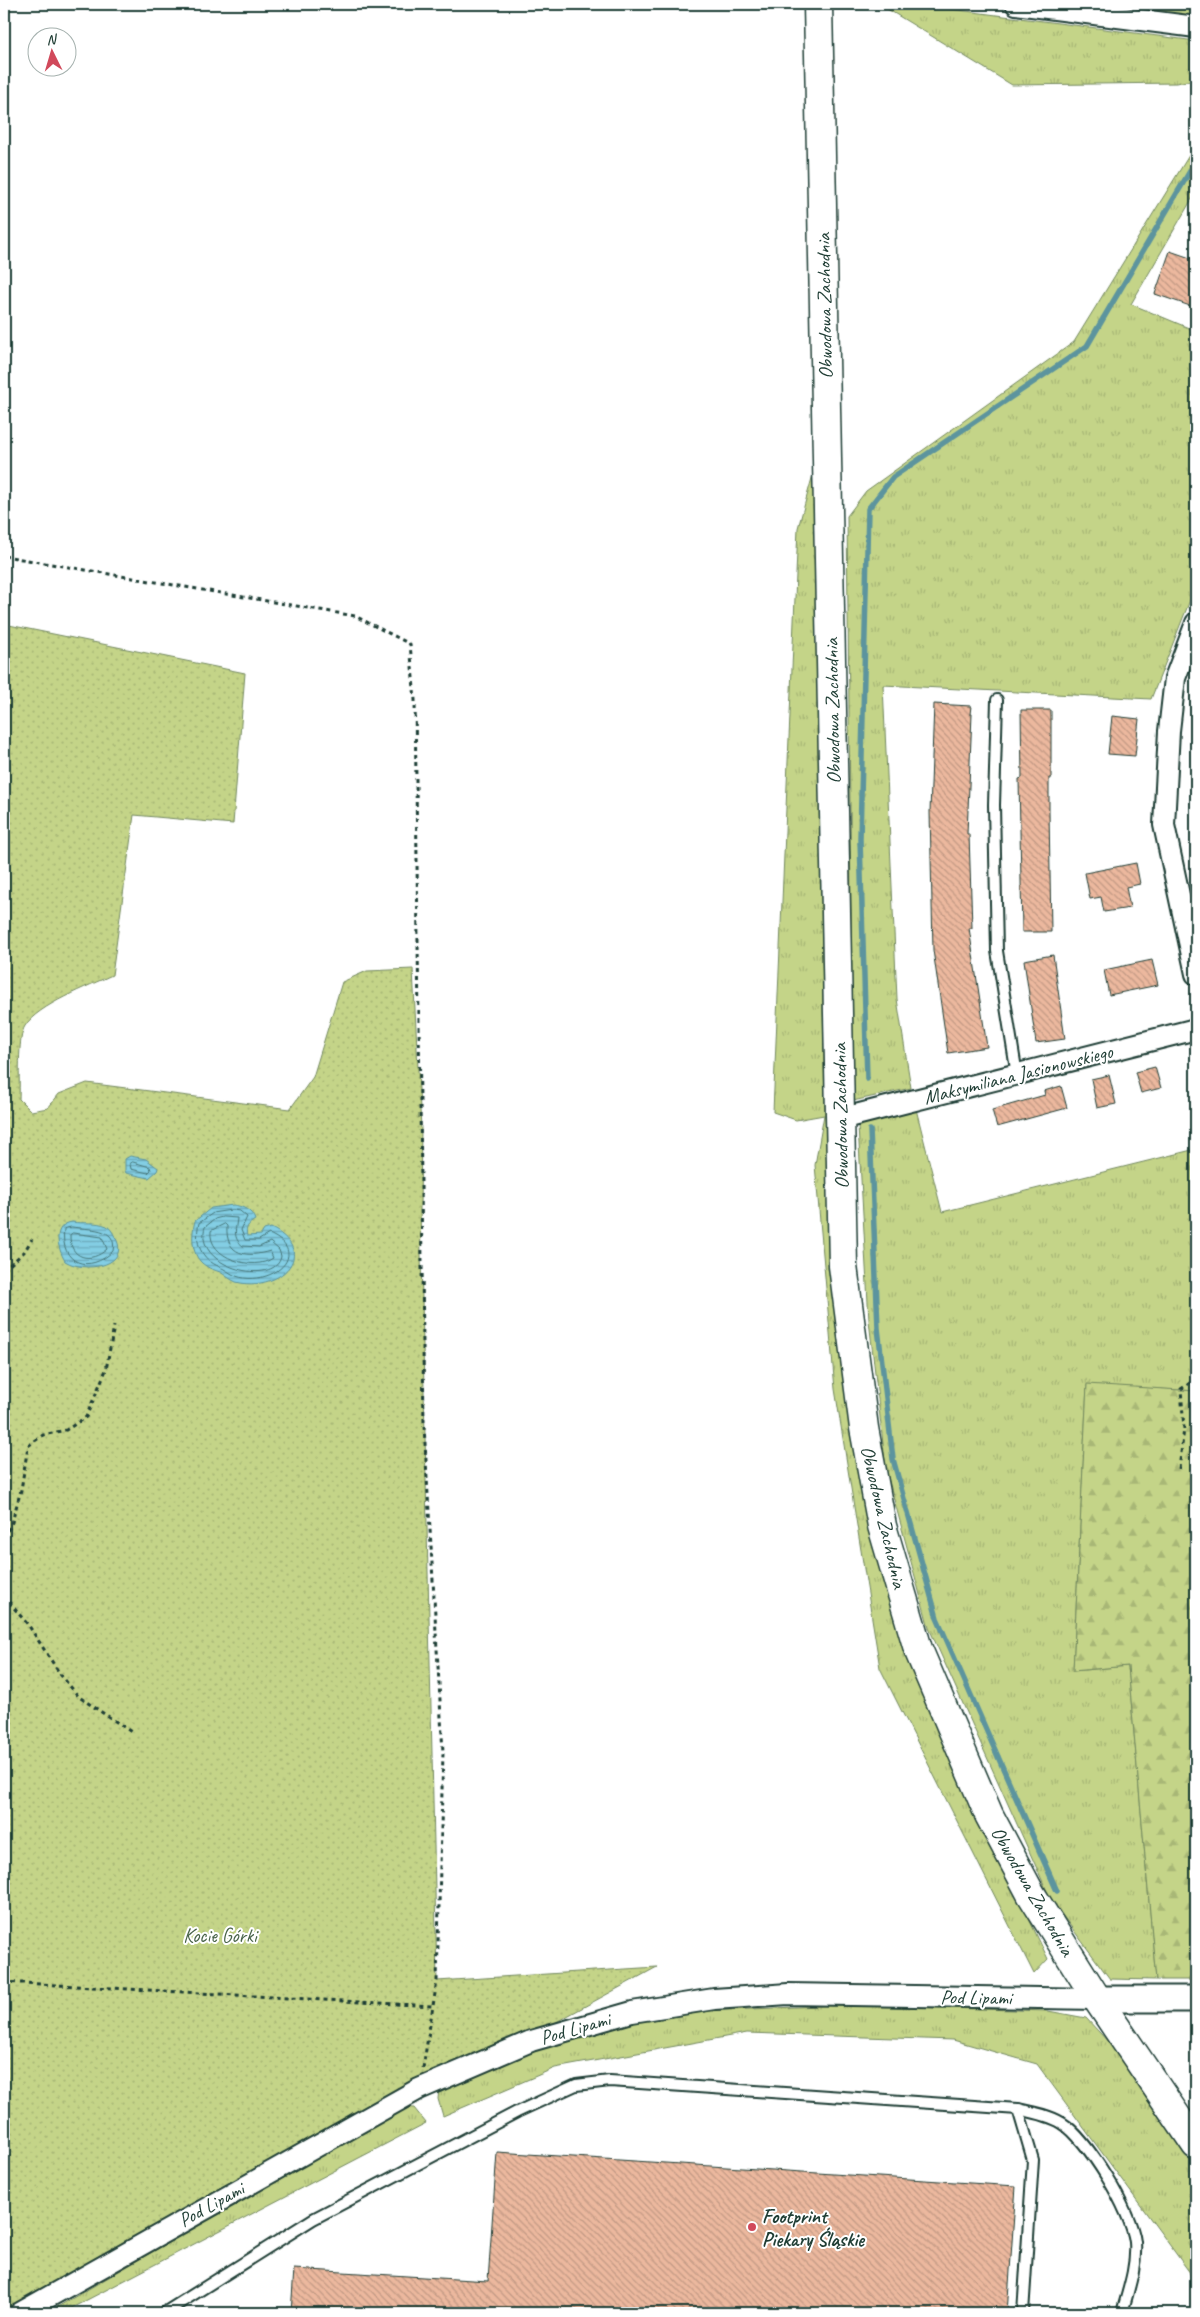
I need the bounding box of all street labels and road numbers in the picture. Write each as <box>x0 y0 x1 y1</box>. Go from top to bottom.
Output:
street label: Obwodowa Zachodnia <box>811 232 838 379</box>
street label: Obwodowa Zachodnia <box>819 637 846 784</box>
street label: Maksymiliana Jasionowskiego <box>921 1039 1116 1110</box>
street label: Obwodowa Zachodnia <box>827 1042 854 1189</box>
street label: Obwodowa Zachodnia <box>855 1443 912 1592</box>
street label: Obwodowa Zachodnia <box>985 1822 1080 1962</box>
street label: Pod Lipami <box>940 1984 1014 2011</box>
street label: Pod Lipami <box>537 2006 615 2050</box>
street label: Pod Lipami <box>174 2175 251 2233</box>

